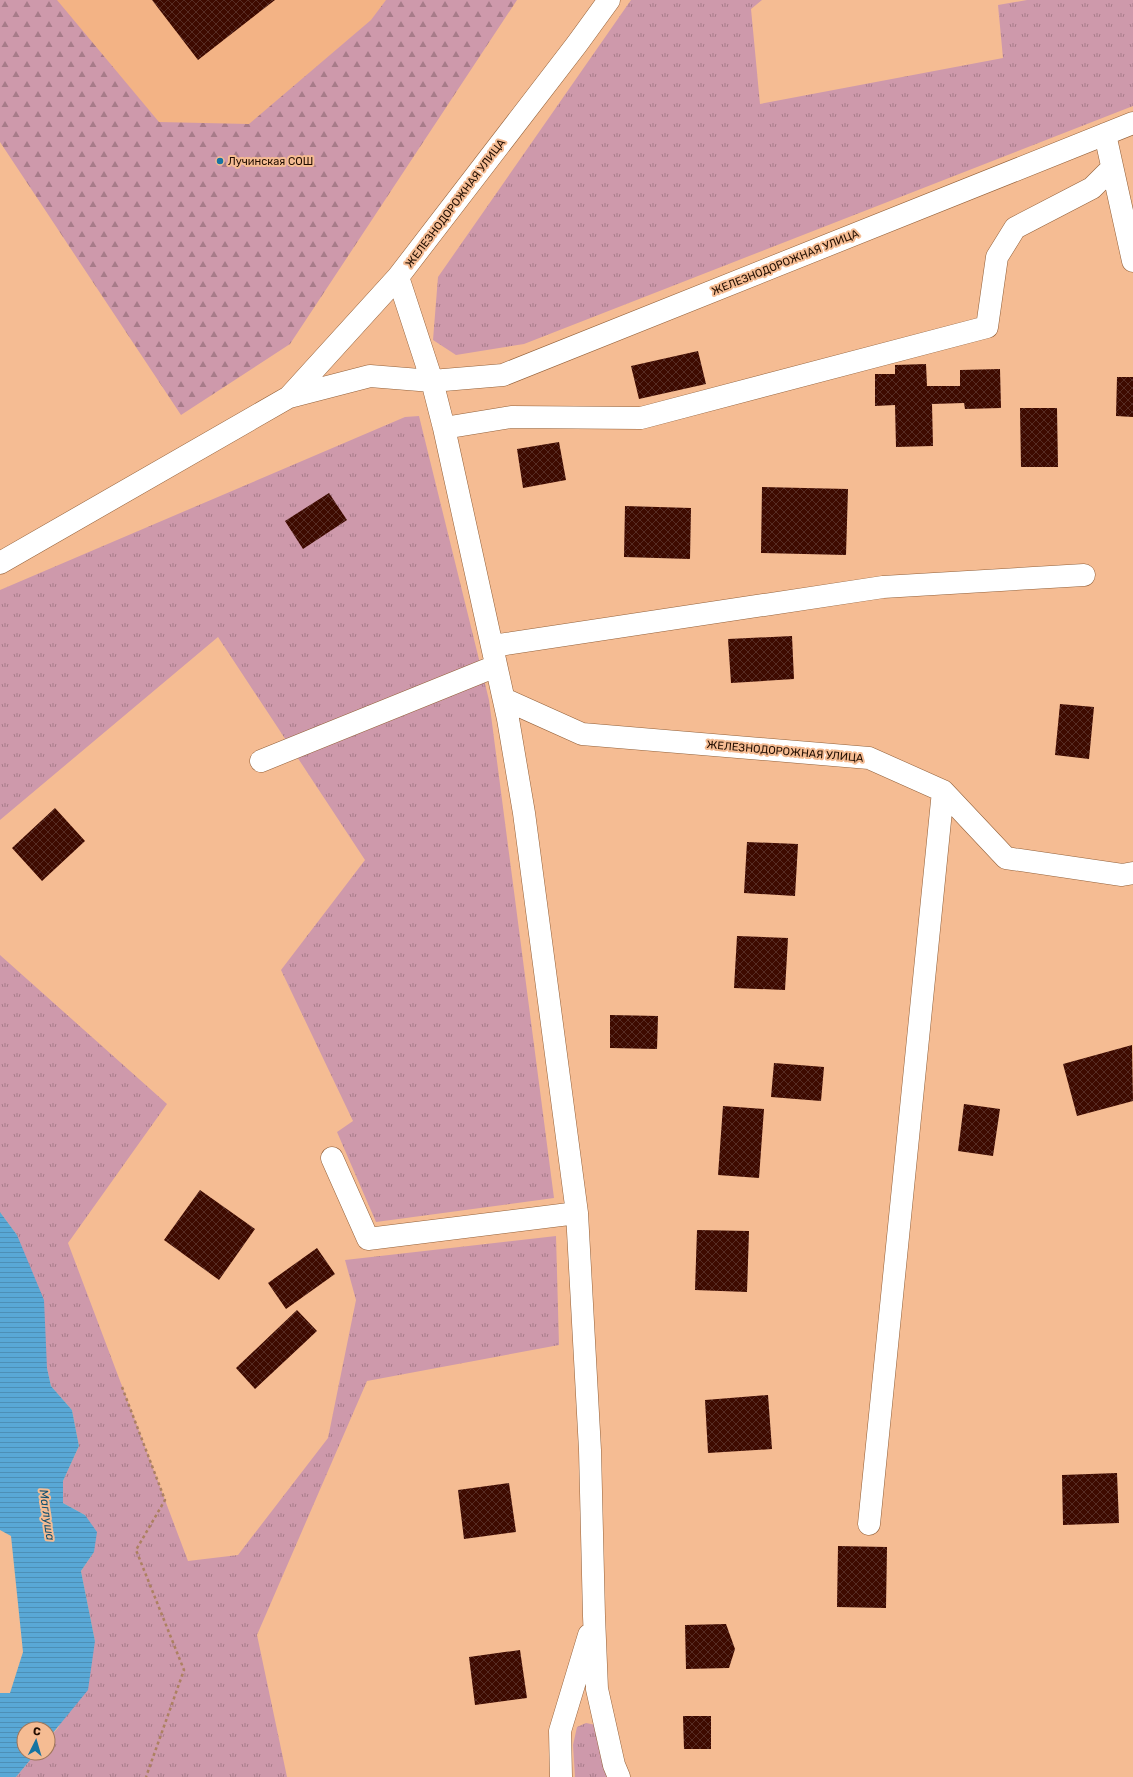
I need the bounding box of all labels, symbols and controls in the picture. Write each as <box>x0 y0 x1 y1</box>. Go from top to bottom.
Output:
street label: ЖЕЛЕЗНОДОРОЖНАЯ УЛИЦА <box>403 136 508 270</box>
place label: Лучинская СОШ <box>228 155 313 168</box>
marker: Лучинская СОШ <box>215 156 225 166</box>
street label: ЖЕЛЕЗНОДОРОЖНАЯ УЛИЦА <box>710 227 861 298</box>
street label: ЖЕЛЕЗНОДОРОЖНАЯ УЛИЦА <box>706 738 865 765</box>
water label: Маглуша <box>36 1489 58 1541</box>
north arrow <box>16 1721 56 1761</box>
text: С <box>32 1725 42 1738</box>

